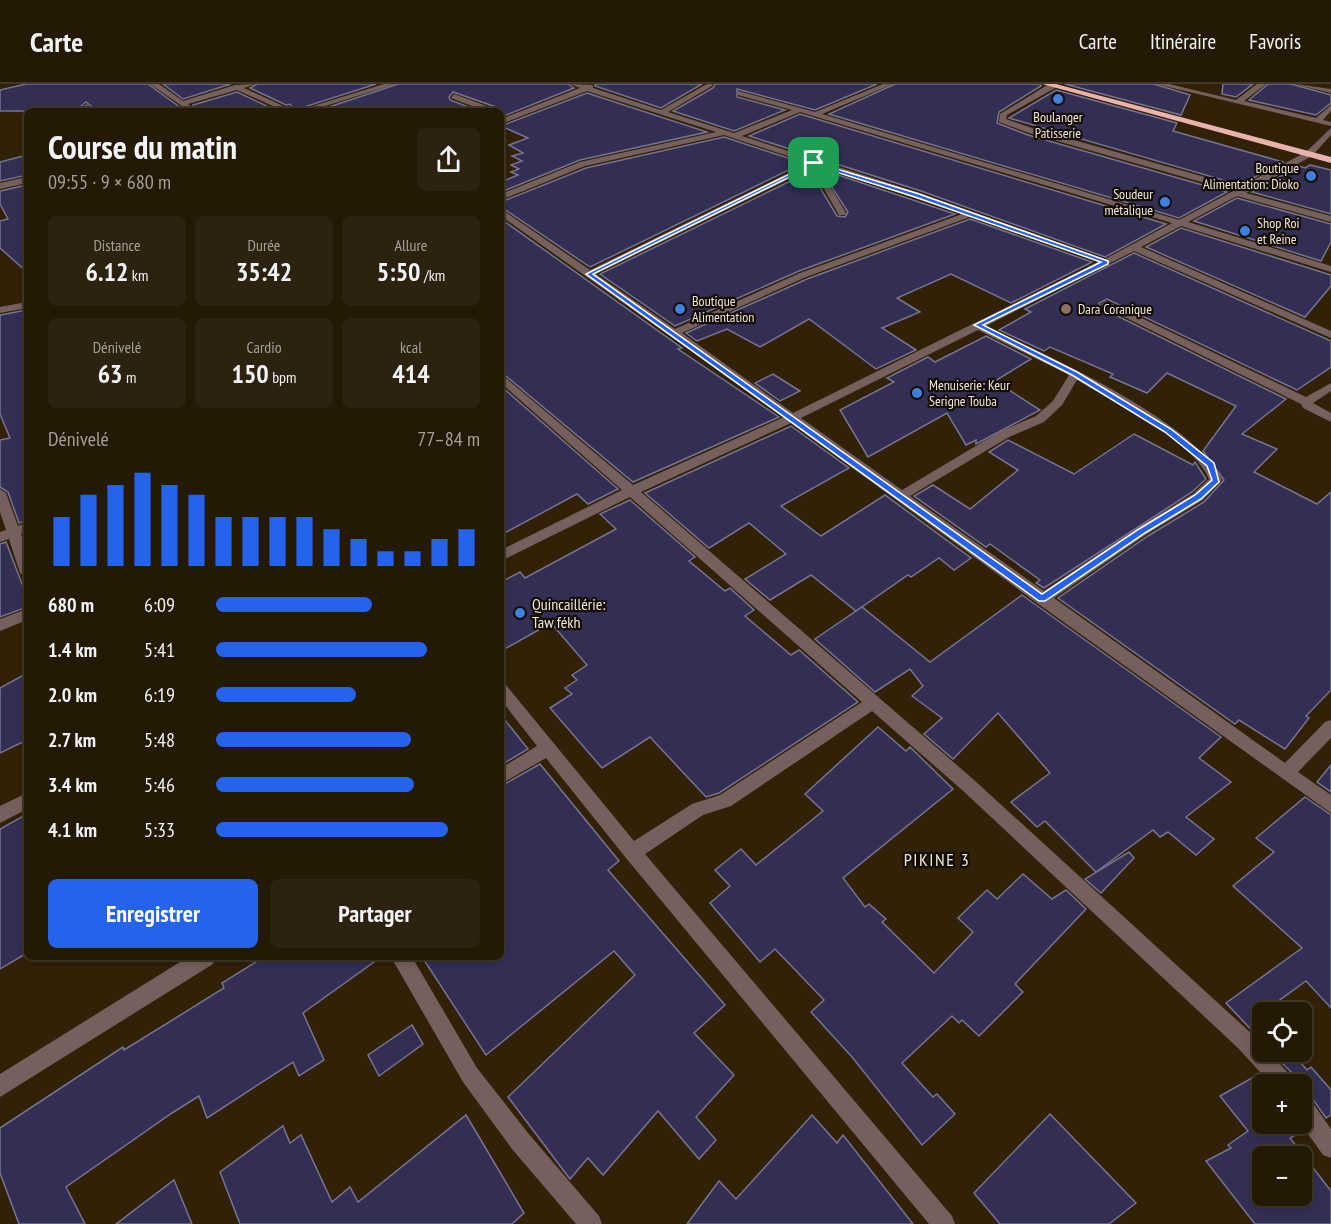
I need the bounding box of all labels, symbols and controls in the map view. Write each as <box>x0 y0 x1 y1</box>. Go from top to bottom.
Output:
text: Carte <box>30 23 83 60</box>
text: Carte <box>1079 28 1117 55</box>
text: Itinéraire <box>1150 28 1216 55</box>
text: Favoris <box>1249 28 1301 55</box>
marker: Boulanger Patisserie <box>1051 92 1065 106</box>
place label: Boulanger Patisserie <box>1033 108 1083 142</box>
text: Course du matin <box>48 125 237 168</box>
button: share <box>417 128 480 191</box>
pin <box>788 137 839 188</box>
icon: arrive <box>797 146 830 179</box>
place label: Boutique Alimentation: Dioko <box>1203 159 1299 193</box>
text: 09:55 · 9 × 680 m <box>48 169 171 195</box>
marker: Boutique Alimentation: Dioko <box>1304 169 1318 183</box>
place label: Soudeur métalique <box>1104 185 1153 219</box>
marker: Soudeur métalique <box>1158 195 1172 209</box>
place label: Shop Roi et Reine <box>1257 214 1300 248</box>
marker: Shop Roi et Reine <box>1238 224 1252 238</box>
text: Distance <box>93 235 141 255</box>
text: Durée <box>248 235 280 255</box>
text: Allure <box>395 235 427 255</box>
text: 6.12 <box>86 255 128 288</box>
text: 35:42 <box>236 255 292 288</box>
text: 5:50 <box>377 255 421 288</box>
text: km <box>128 265 148 285</box>
text: /km <box>421 265 445 285</box>
place label: Boutique Alimentation <box>692 292 755 326</box>
place label: Dara Coranique <box>1078 300 1152 318</box>
marker: Boutique Alimentation <box>673 302 687 316</box>
marker: Dara Coranique <box>1059 302 1073 316</box>
text: Dénivelé <box>93 337 141 357</box>
text: Cardio <box>246 337 282 357</box>
text: kcal <box>400 337 422 357</box>
text: 63 <box>98 357 123 390</box>
text: 150 <box>231 357 269 390</box>
text: 414 <box>392 357 430 390</box>
text: m <box>123 367 136 387</box>
text: bpm <box>269 367 297 387</box>
place label: Menuiserie: Keur Serigne Touba <box>929 376 1010 410</box>
marker: Menuiserie: Keur Serigne Touba <box>910 386 924 400</box>
text: Dénivelé <box>48 426 109 452</box>
text: 77–84 m <box>417 426 480 452</box>
text: 680 m <box>48 592 94 618</box>
text: 6:09 <box>144 592 175 618</box>
place label: Quincaillérie: Taw fékh <box>532 594 606 632</box>
marker: Quincaillérie: Taw fékh <box>513 606 527 620</box>
text: 1.4 km <box>48 637 97 663</box>
text: 5:41 <box>144 637 175 663</box>
text: 2.0 km <box>48 682 97 708</box>
text: 6:19 <box>144 682 175 708</box>
text: 2.7 km <box>48 727 96 753</box>
text: 5:48 <box>144 727 175 753</box>
text: 3.4 km <box>48 772 97 798</box>
text: 5:46 <box>144 772 175 798</box>
text: 4.1 km <box>48 817 97 843</box>
text: 5:33 <box>144 817 175 843</box>
district label: PIKINE 3 <box>904 848 970 871</box>
button: Enregistrer <box>48 879 258 948</box>
button: Partager <box>270 879 480 948</box>
map controls <box>1252 1002 1312 1206</box>
button: locate <box>1252 1002 1312 1062</box>
button: + <box>1252 1074 1312 1134</box>
button: − <box>1252 1146 1312 1206</box>

